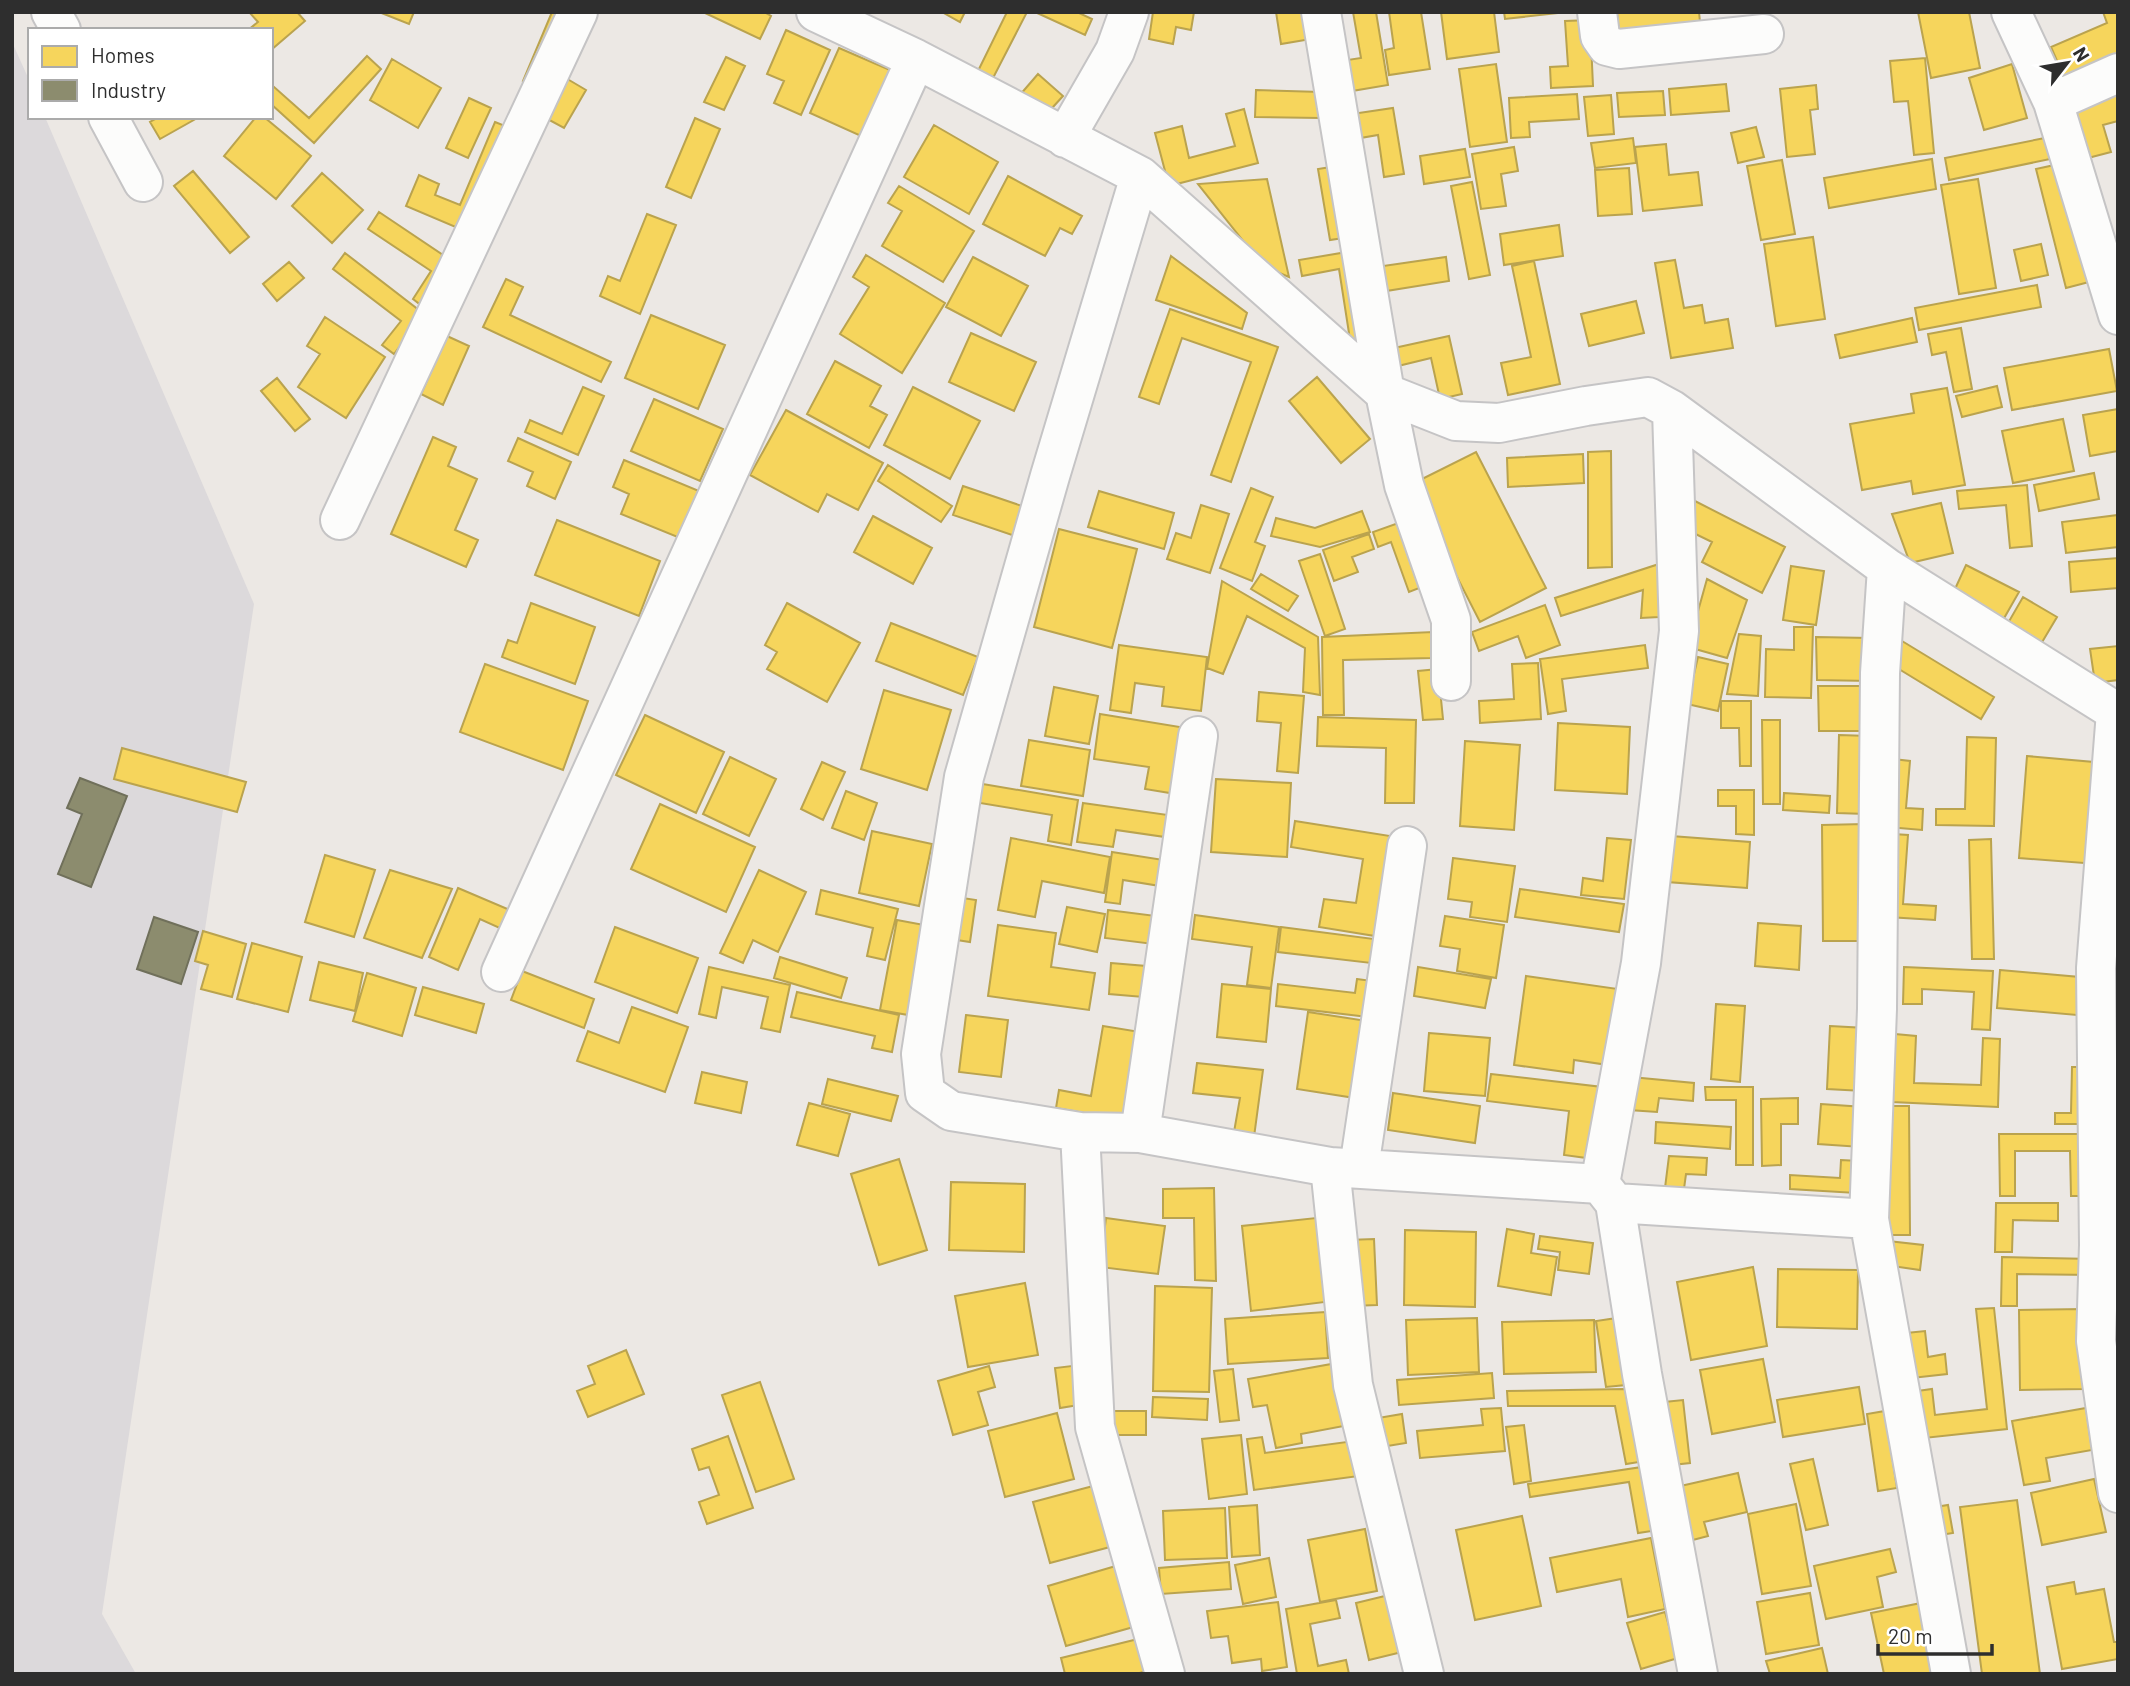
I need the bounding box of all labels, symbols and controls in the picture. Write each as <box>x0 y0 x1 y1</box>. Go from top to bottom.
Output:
legend <box>28 28 273 119</box>
north arrow <box>2032 28 2102 98</box>
text: Homes <box>91 42 155 67</box>
text: N <box>2069 43 2095 65</box>
text: Industry <box>91 77 166 102</box>
scale bar <box>1878 1612 1992 1656</box>
text: 20 m <box>1888 1623 1933 1648</box>

